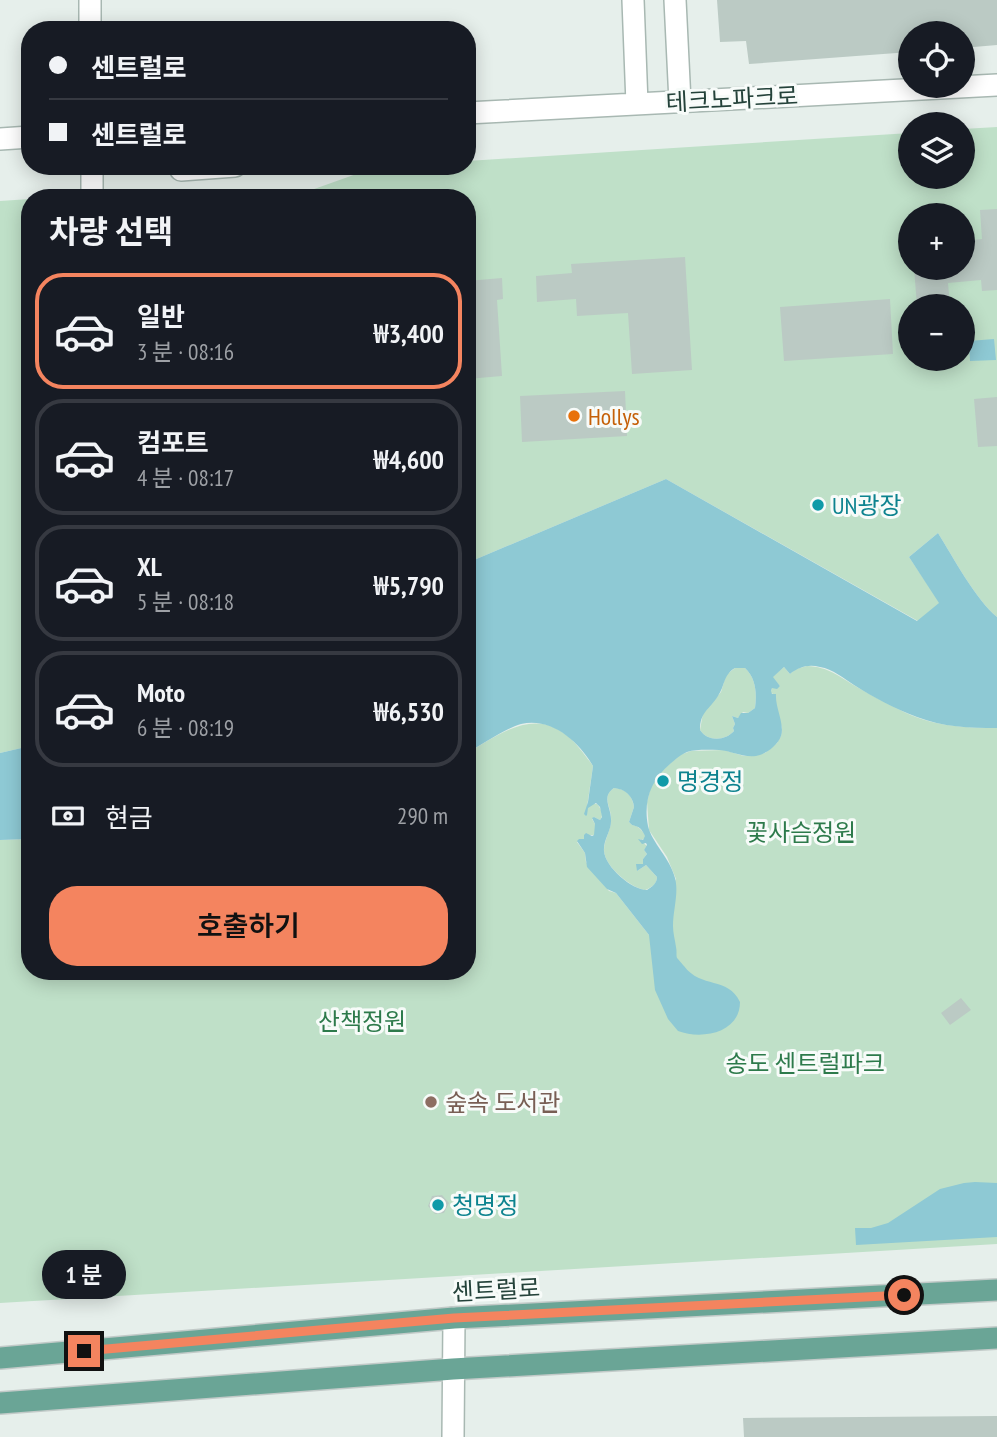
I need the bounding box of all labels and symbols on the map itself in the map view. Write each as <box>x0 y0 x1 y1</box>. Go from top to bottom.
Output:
street label: 테크노파크로 <box>665 80 799 118</box>
place label: Hollys <box>588 401 640 432</box>
marker: Hollys <box>566 408 582 424</box>
place label: UN광장 <box>832 490 902 521</box>
marker: UN광장 <box>810 497 826 513</box>
place label: 명경정 <box>677 766 743 797</box>
marker: 명경정 <box>655 773 671 789</box>
park label: 꽃사슴정원 <box>746 817 856 848</box>
park label: 산책정원 <box>318 1006 406 1037</box>
park label: 송도 센트럴파크 <box>725 1048 885 1079</box>
place label: 숲속 도서관 <box>445 1087 561 1118</box>
marker: 숲속 도서관 <box>423 1094 439 1110</box>
place label: 청명정 <box>452 1190 518 1221</box>
marker: 청명정 <box>430 1197 446 1213</box>
callout: 1 분 <box>42 1250 126 1298</box>
street label: 센트럴로 <box>451 1272 541 1308</box>
route start <box>888 1279 920 1311</box>
route end <box>68 1335 100 1367</box>

